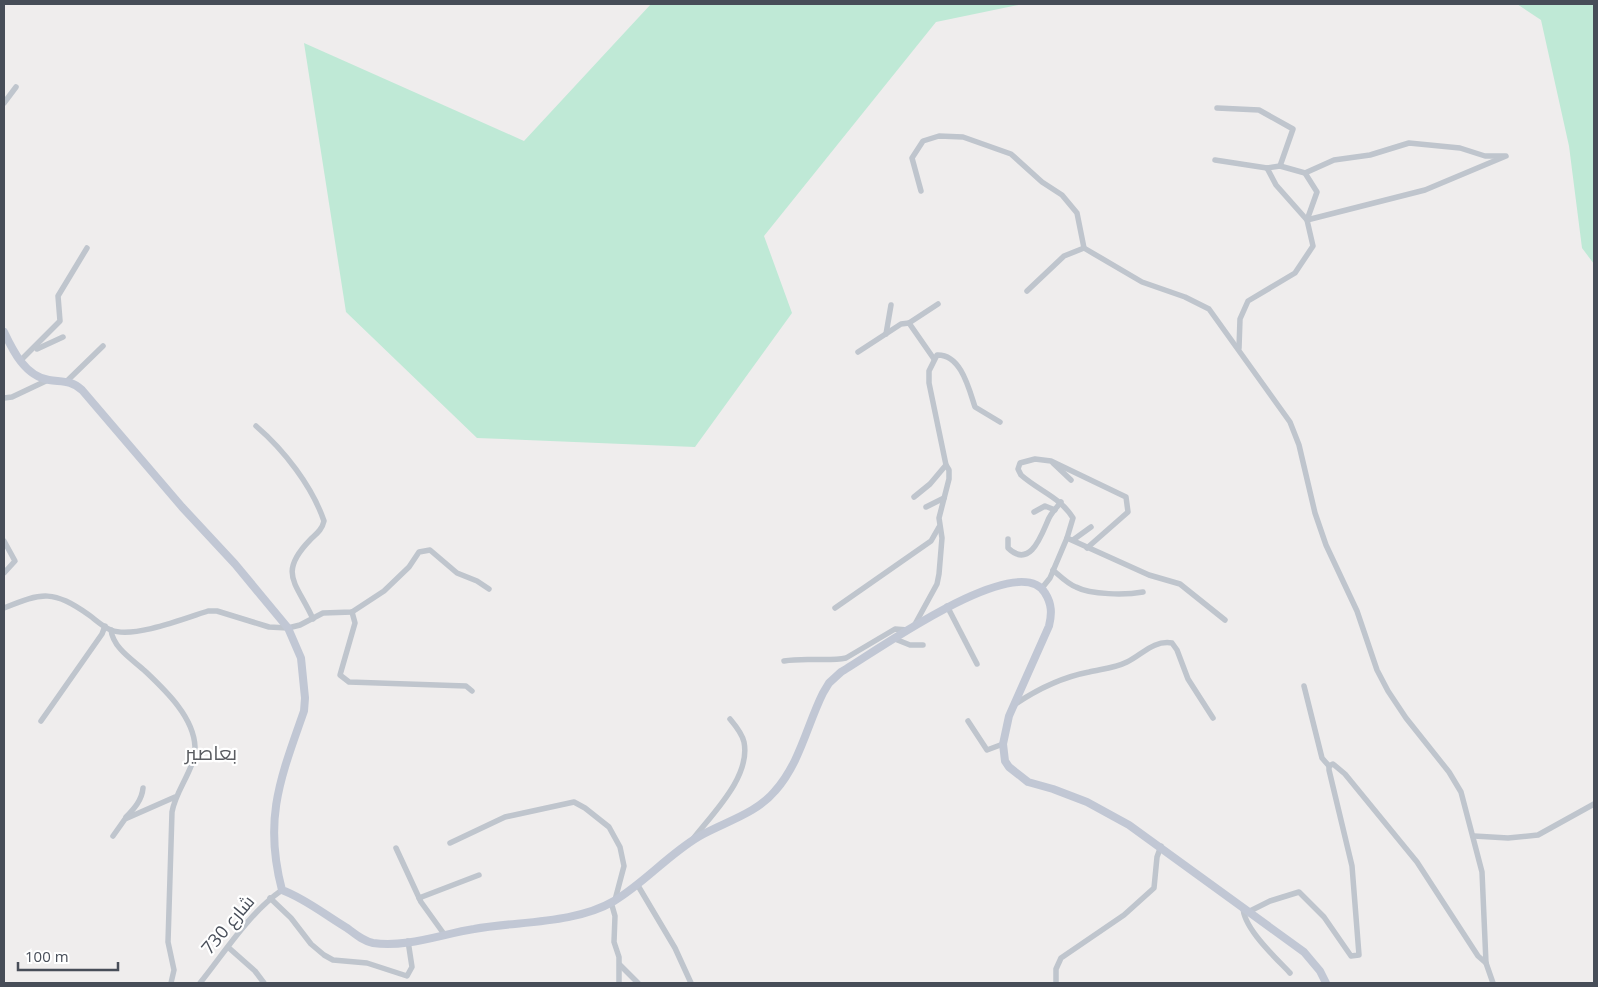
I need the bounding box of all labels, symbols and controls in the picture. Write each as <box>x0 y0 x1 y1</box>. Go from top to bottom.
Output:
district label: بعاصير <box>184 739 237 766</box>
street label: شارع 730 <box>195 890 260 960</box>
scale bar <box>18 940 118 972</box>
text: 100 m <box>25 946 69 966</box>

